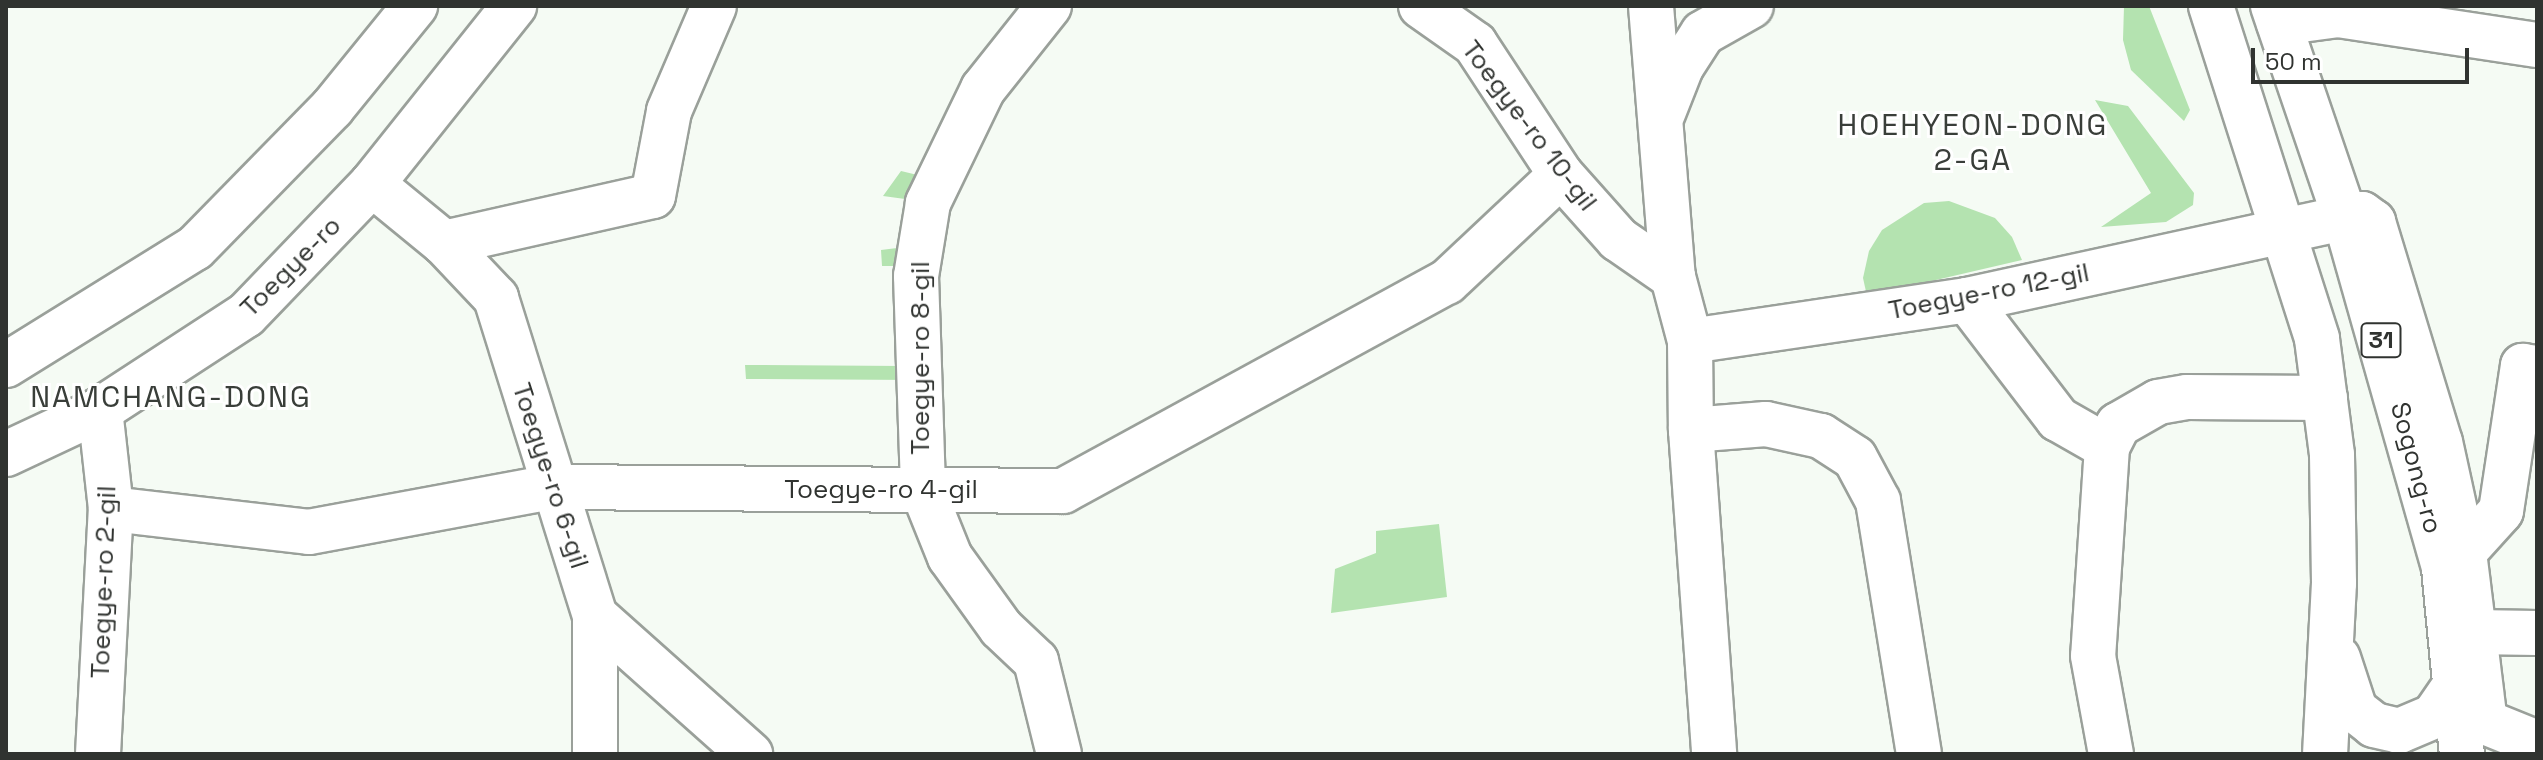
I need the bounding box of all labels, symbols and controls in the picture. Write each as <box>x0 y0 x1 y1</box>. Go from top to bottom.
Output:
scale bar <box>2255 32 2473 82</box>
street label: Toegye-ro 10-gil <box>1455 35 1603 217</box>
text: 50 m <box>2265 46 2322 77</box>
district label: HOEHYEON-DONG 2-GA <box>1838 107 2108 178</box>
street label: Toegye-ro <box>234 210 348 324</box>
street label: Toegye-ro 12-gil <box>1886 257 2092 327</box>
street label: Toegye-ro 8-gil <box>905 261 937 455</box>
road number: 31 <box>2359 320 2403 360</box>
district label: NAMCHANG-DONG <box>30 379 312 415</box>
street label: Toegye-ro 6-gil <box>505 379 595 573</box>
street label: Sogong-ro <box>2384 399 2448 537</box>
street label: Toegye-ro 4-gil <box>784 474 978 506</box>
street label: Toegye-ro 2-gil <box>85 485 123 679</box>

